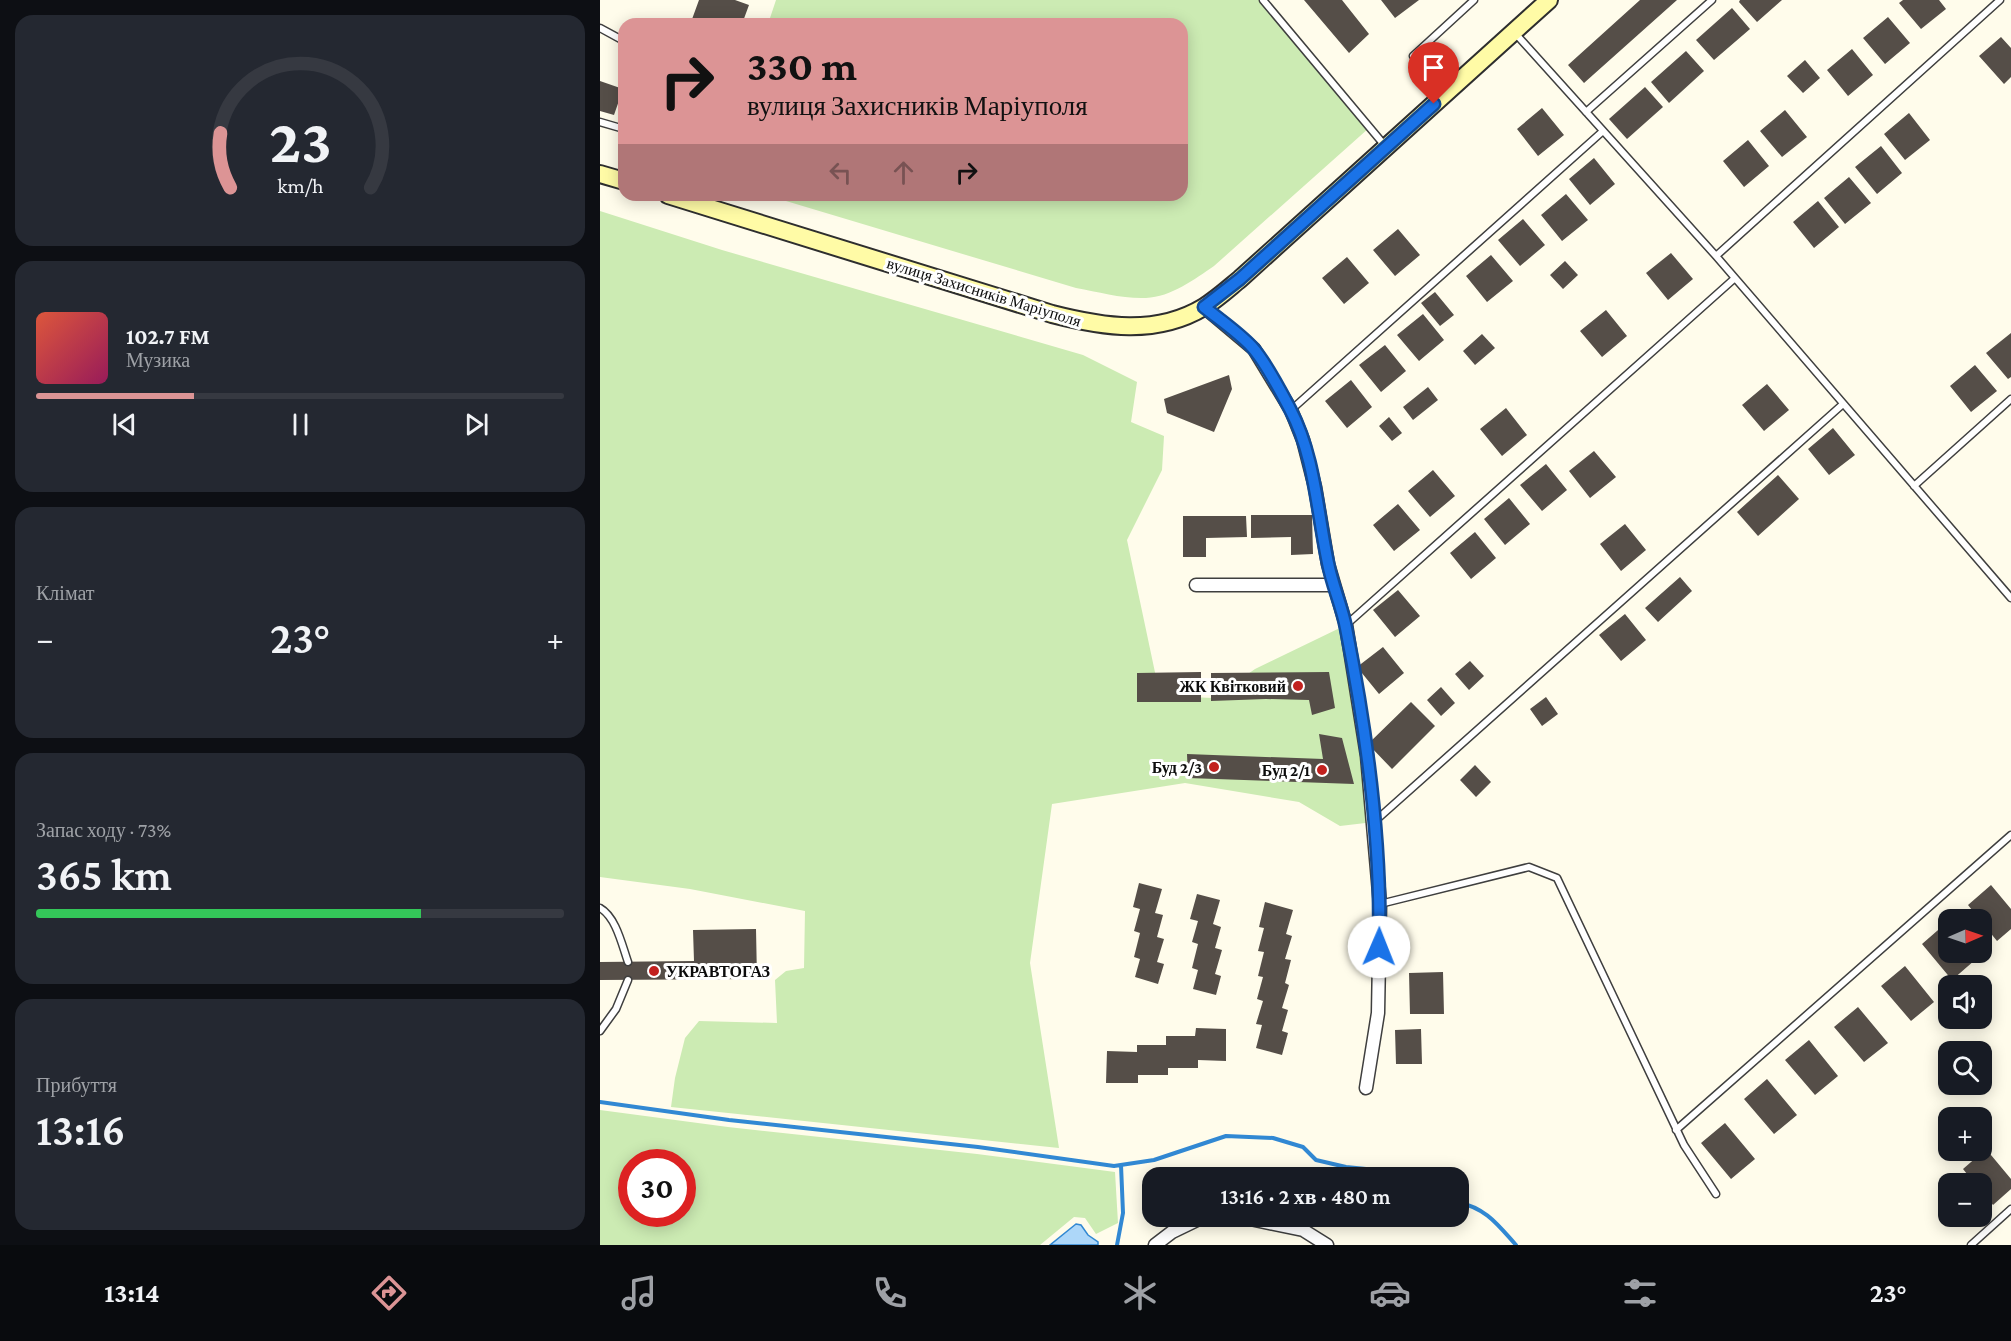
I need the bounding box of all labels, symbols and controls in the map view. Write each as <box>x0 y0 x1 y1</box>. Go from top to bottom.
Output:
icon: right <box>648 42 726 120</box>
text: 330 m <box>747 42 857 89</box>
pin <box>1408 42 1459 104</box>
icon: arrive <box>1417 51 1450 84</box>
text: вулиця Захисників Маріуполя <box>747 91 1088 121</box>
text: 23 <box>269 106 331 175</box>
icon: left <box>824 156 857 189</box>
icon: ahead <box>887 156 920 189</box>
icon: right <box>950 156 983 189</box>
text: km/h <box>277 174 324 198</box>
street label: вулиця Захисників Маріуполя <box>885 254 1084 331</box>
text: 102.7 FM <box>126 324 210 349</box>
text: Музика <box>126 349 190 371</box>
icon: previous <box>108 408 141 441</box>
icon: pause <box>284 408 317 441</box>
icon: next <box>460 408 493 441</box>
text: Клімат <box>36 582 95 604</box>
text: 23° <box>270 613 330 663</box>
text: − <box>36 620 53 657</box>
text: + <box>547 620 564 657</box>
place label: ЖК Квітковий <box>1179 678 1286 695</box>
marker: ЖК Квітковий <box>1291 679 1305 693</box>
place label: Буд 2/3 <box>1152 759 1202 777</box>
marker: Буд 2/3 <box>1207 760 1221 774</box>
place label: Буд 2/1 <box>1262 762 1310 780</box>
marker: Буд 2/1 <box>1315 763 1329 777</box>
text: Запас ходу · 73% <box>36 819 171 841</box>
text: 365 km <box>36 850 172 900</box>
north arrow <box>1938 909 1992 963</box>
map controls <box>1938 909 1992 1227</box>
position arrow <box>1347 915 1411 979</box>
place label: УКРАВТОГАЗ <box>666 963 771 980</box>
marker: УКРАВТОГАЗ <box>647 964 661 978</box>
button: sound <box>1938 975 1992 1029</box>
button: search <box>1938 1041 1992 1095</box>
text: Прибуття <box>36 1074 117 1096</box>
text: 13:16 <box>36 1105 126 1155</box>
button: + <box>1938 1107 1992 1161</box>
speed limit sign: 30 <box>618 1149 696 1227</box>
button: − <box>1938 1173 1992 1227</box>
text: 13:16 · 2 хв · 480 m <box>1220 1184 1391 1209</box>
icon: directions <box>368 1272 410 1314</box>
icon: music <box>618 1272 660 1314</box>
icon: phone <box>869 1272 911 1314</box>
icon: climate <box>1119 1272 1161 1314</box>
icon: car <box>1369 1272 1411 1314</box>
icon: filters <box>1619 1272 1661 1314</box>
text: 13:14 <box>104 1278 160 1308</box>
text: 23° <box>1870 1278 1907 1308</box>

